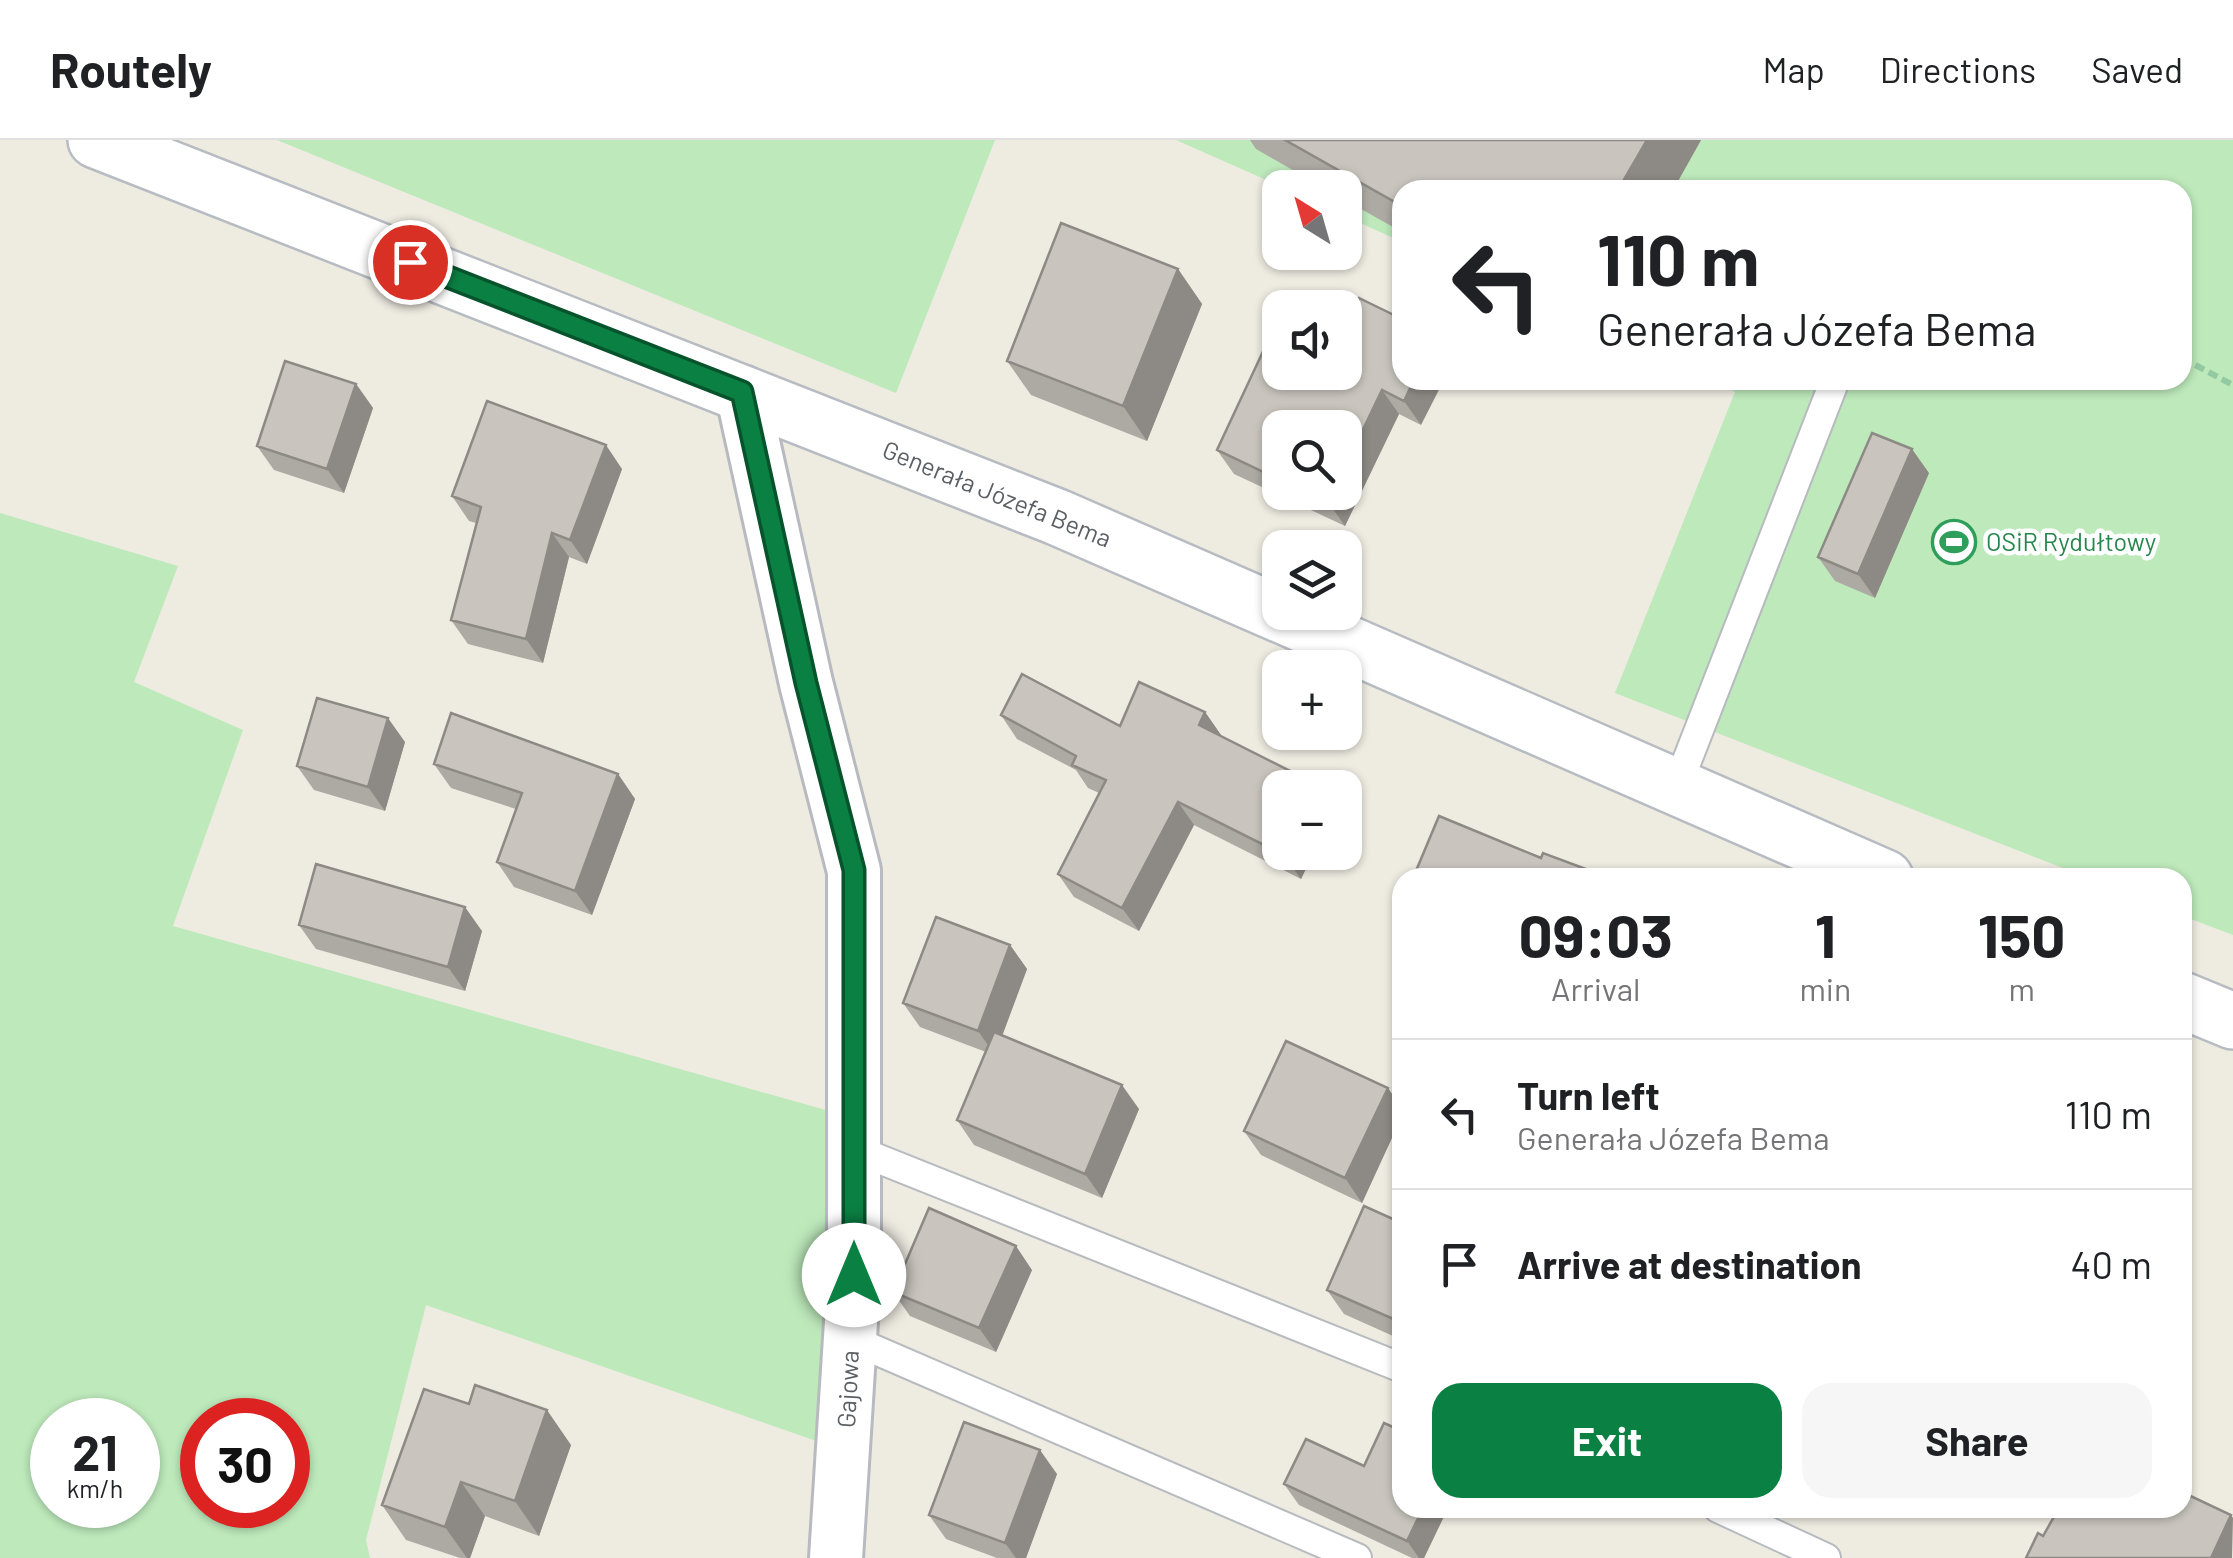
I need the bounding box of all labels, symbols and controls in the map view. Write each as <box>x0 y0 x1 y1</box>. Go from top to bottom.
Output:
text: Routely <box>50 40 212 98</box>
text: Map <box>1763 48 1825 90</box>
text: Directions <box>1880 48 2036 90</box>
text: Saved <box>2091 48 2183 90</box>
north arrow <box>1262 170 1362 270</box>
map controls <box>1262 170 1362 870</box>
text: 110 m <box>1597 216 1759 300</box>
pin <box>368 220 453 305</box>
icon: left <box>1432 220 1562 350</box>
icon: arrive <box>383 235 438 290</box>
button: sound <box>1262 290 1362 390</box>
text: Generała Józefa Bema <box>1597 301 2037 355</box>
button: search <box>1262 410 1362 510</box>
street label: Generała Józefa Bema <box>879 433 1116 553</box>
sports icon: OSiR Rydułtowy <box>1931 519 1977 565</box>
place label: OSiR Rydułtowy <box>1986 526 2156 556</box>
button: layers <box>1262 530 1362 630</box>
button: + <box>1262 650 1362 750</box>
button: − <box>1262 770 1362 870</box>
text: 09:03 <box>1518 898 1673 970</box>
text: 1 <box>1815 898 1836 970</box>
text: 150 <box>1978 898 2066 970</box>
text: Arrival <box>1551 969 1640 1007</box>
text: min <box>1799 969 1851 1007</box>
text: m <box>2008 969 2035 1007</box>
text: Turn left <box>1517 1072 1660 1118</box>
icon: left <box>1432 1087 1487 1142</box>
text: 110 m <box>2065 1091 2152 1137</box>
text: Generała Józefa Bema <box>1517 1118 1830 1156</box>
position arrow <box>802 1223 906 1327</box>
icon: arrive <box>1432 1237 1487 1292</box>
text: Arrive at destination <box>1517 1241 1862 1287</box>
text: 40 m <box>2071 1241 2152 1287</box>
street label: Gajowa <box>830 1349 864 1429</box>
button: Exit <box>1432 1383 1782 1498</box>
button: Share <box>1802 1383 2152 1498</box>
speed limit sign: 30 <box>180 1398 310 1528</box>
text: 21 <box>72 1421 118 1481</box>
text: km/h <box>67 1473 123 1503</box>

